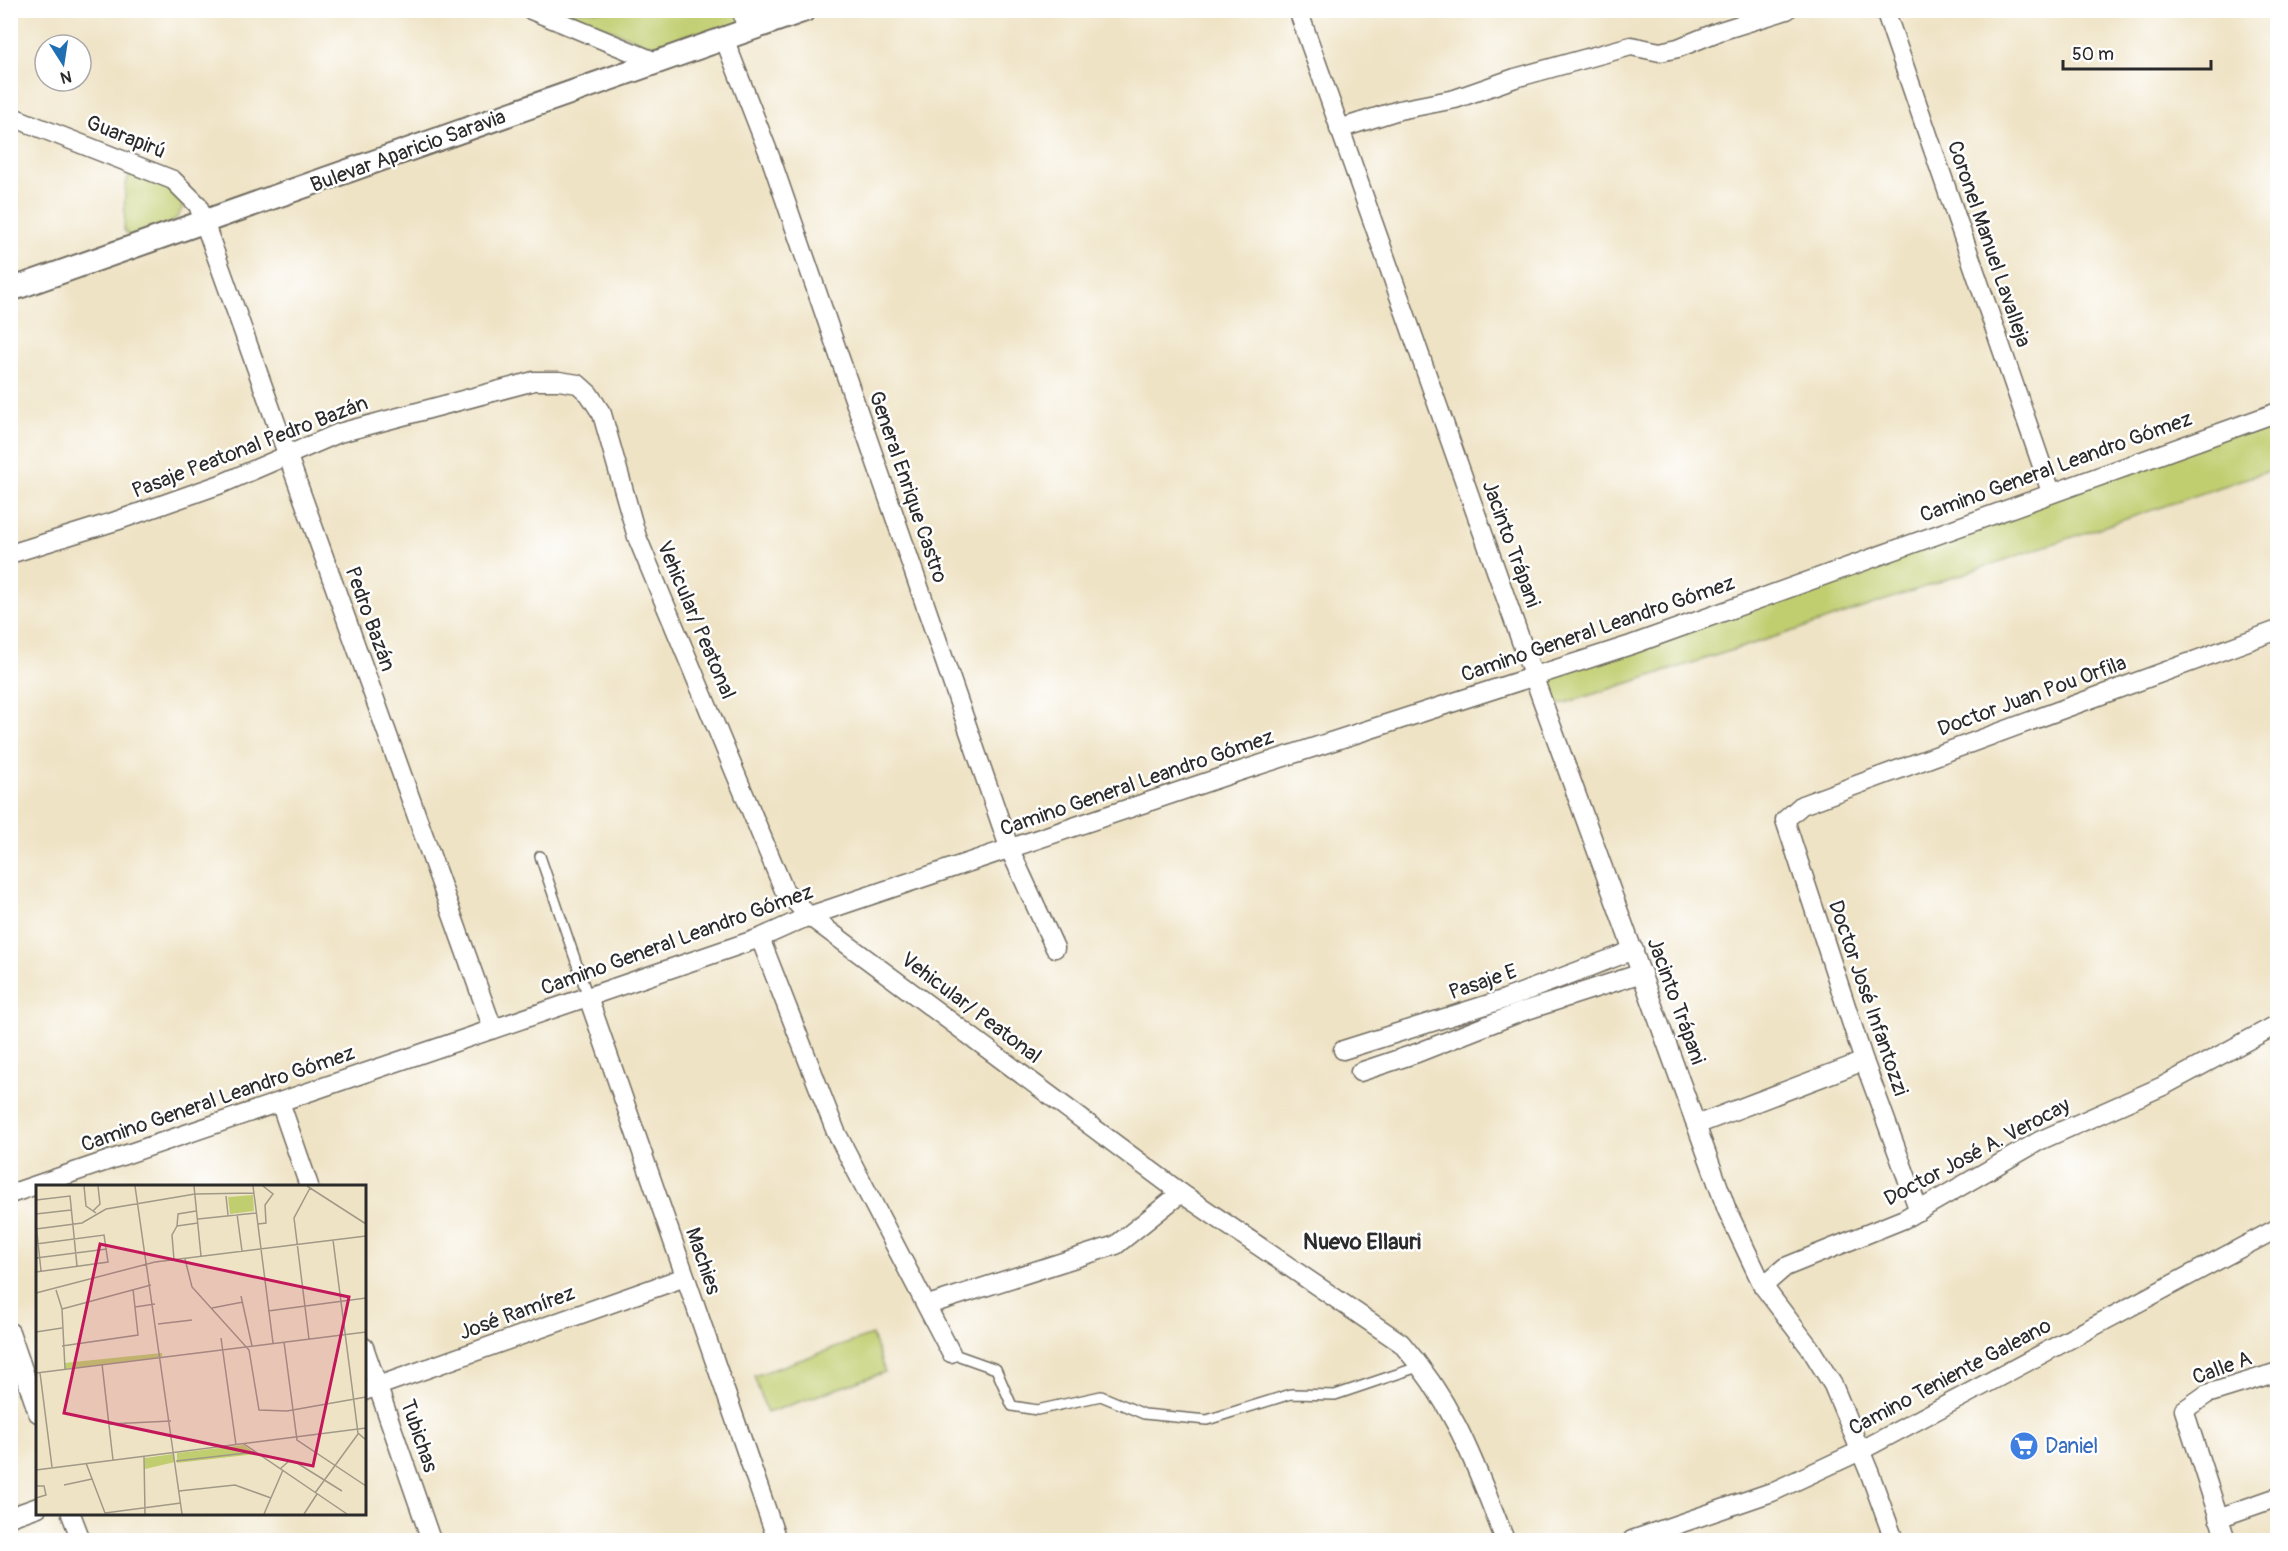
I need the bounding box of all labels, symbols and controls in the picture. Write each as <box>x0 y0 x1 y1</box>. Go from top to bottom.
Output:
north arrow <box>33 33 93 93</box>
scale bar <box>2063 33 2212 71</box>
text: 50 m <box>2072 43 2114 66</box>
text: N <box>58 66 73 88</box>
street label: Bulevar Aparicio Saravia <box>307 103 509 199</box>
street label: Guarapirú <box>82 109 170 165</box>
street label: Coronel Manuel Lavalleja <box>1941 137 2037 351</box>
street label: General Enrique Castro <box>862 387 954 587</box>
street label: Pasaje Peatonal Pedro Bazán <box>128 389 372 505</box>
street label: Camino General Leandro Gómez <box>1916 405 2196 529</box>
street label: Jacinto Trápani <box>1476 477 1547 611</box>
street label: Vehicular/ Peatonal <box>650 537 742 703</box>
street label: Pedro Bazán <box>339 563 401 675</box>
street label: Camino General Leandro Gómez <box>1458 569 1738 689</box>
street label: Doctor Juan Pou Orfila <box>1934 649 2130 743</box>
street label: Camino General Leandro Gómez <box>997 723 1277 843</box>
street label: Camino General Leandro Gómez <box>537 878 817 1002</box>
street label: Doctor José Infantozzi <box>1822 897 1914 1100</box>
street label: Jacinto Trápani <box>1641 934 1712 1068</box>
street label: Vehicular/ Peatonal <box>895 946 1047 1070</box>
street label: Pasaje E <box>1445 958 1521 1006</box>
street label: Camino General Leandro Gómez <box>78 1039 358 1159</box>
street label: Doctor José A. Verocay <box>1879 1092 2075 1212</box>
inset map <box>36 1185 366 1515</box>
street label: Machies <box>679 1224 727 1299</box>
district label: Nuevo Ellauri <box>1303 1228 1421 1256</box>
street label: José Ramírez <box>455 1280 579 1346</box>
street label: Camino Teniente Galeano <box>1844 1312 2056 1442</box>
street label: Calle A <box>2189 1345 2255 1391</box>
street label: Tubichas <box>394 1396 444 1477</box>
supermarket icon: Daniel <box>2008 1430 2040 1462</box>
place label: Daniel <box>2045 1433 2098 1460</box>

